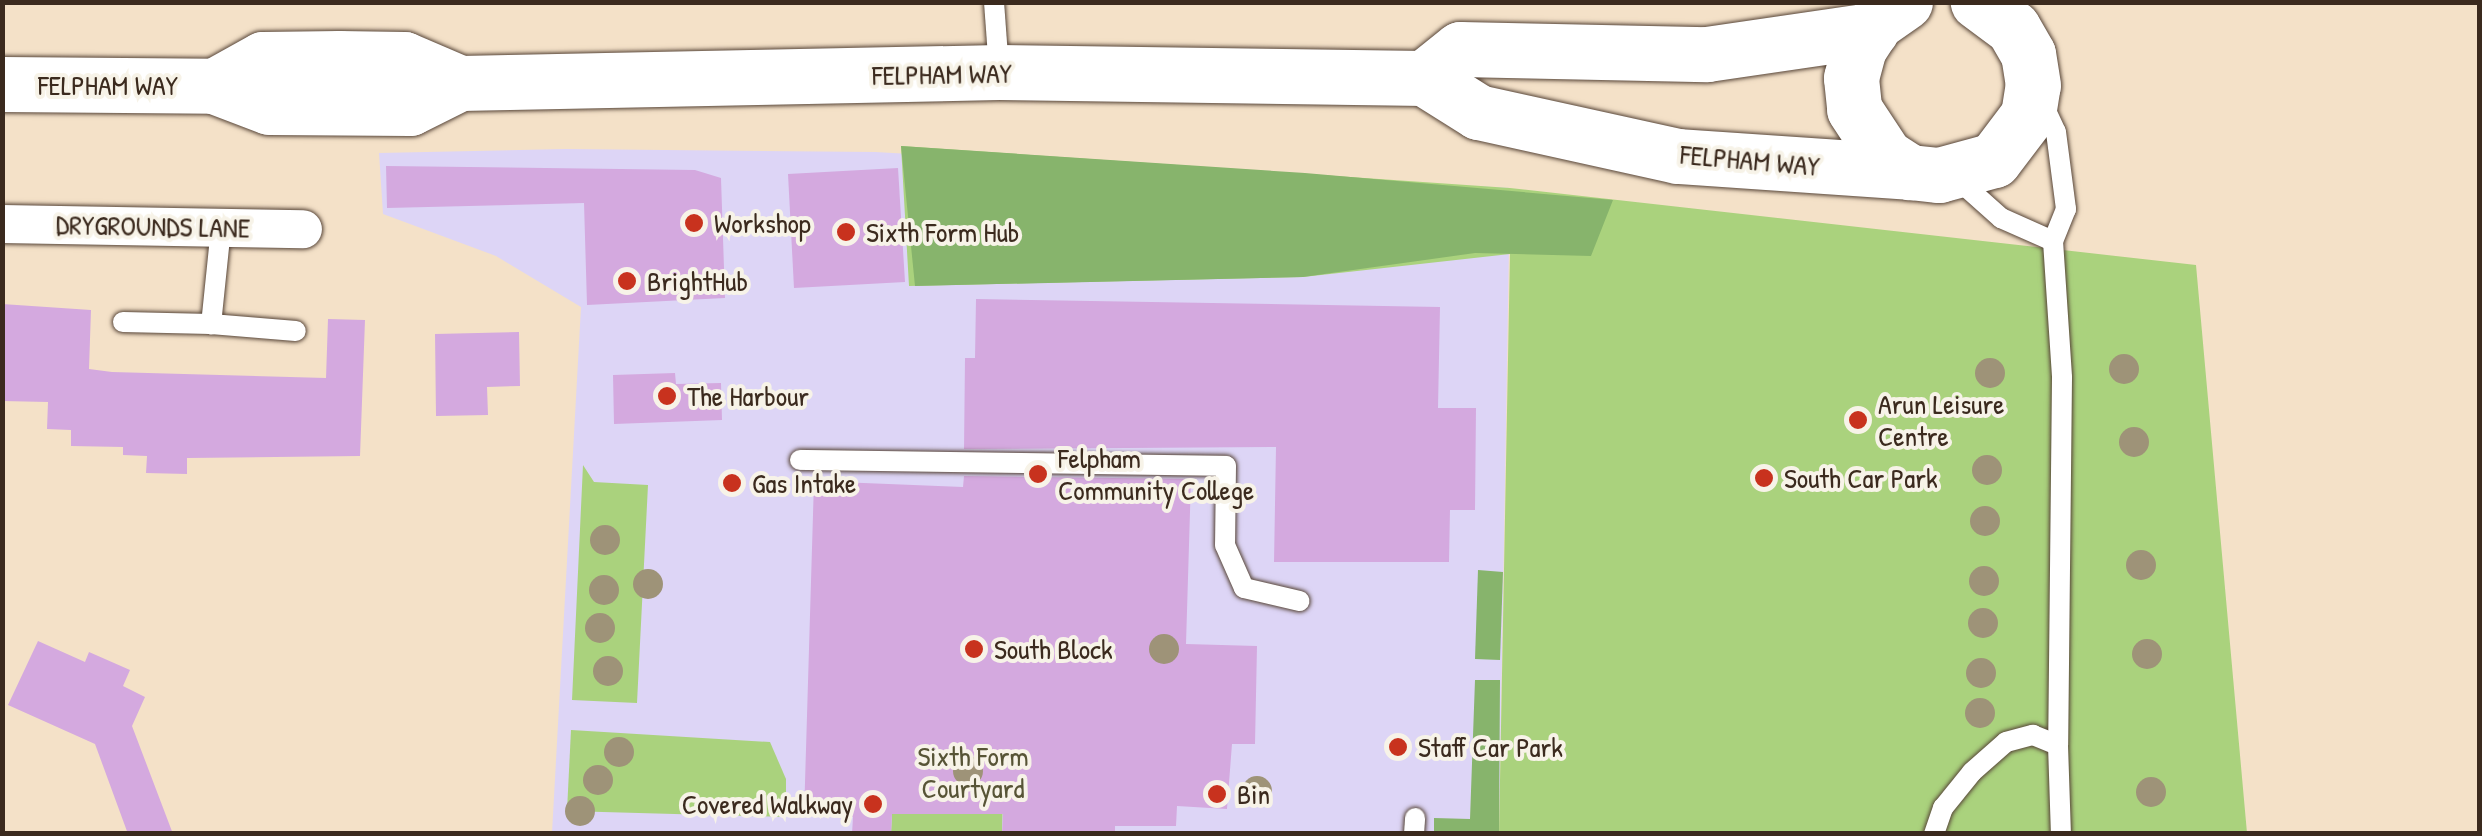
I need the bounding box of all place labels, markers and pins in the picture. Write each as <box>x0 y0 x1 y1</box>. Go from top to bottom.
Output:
place label: Workshop <box>714 206 811 240</box>
marker: Workshop <box>683 212 705 234</box>
place label: Sixth Form Hub <box>866 215 1019 249</box>
marker: Sixth Form Hub <box>835 221 857 243</box>
place label: BrightHub <box>647 264 748 298</box>
marker: BrightHub <box>616 270 638 292</box>
place label: The Harbour <box>687 379 809 413</box>
marker: The Harbour <box>656 385 678 407</box>
place label: Arun Leisure Centre <box>1878 387 2004 453</box>
marker: Arun Leisure Centre <box>1847 409 1869 431</box>
place label: Felpham Community College <box>1058 441 1254 507</box>
place label: South Car Park <box>1784 461 1938 495</box>
marker: Felpham Community College <box>1027 463 1049 485</box>
place label: Gas Intake <box>752 466 856 500</box>
marker: South Car Park <box>1753 467 1775 489</box>
marker: Gas Intake <box>721 472 743 494</box>
place label: South Block <box>994 632 1113 666</box>
marker: South Block <box>963 638 985 660</box>
place label: Staff Car Park <box>1418 730 1563 764</box>
marker: Staff Car Park <box>1387 736 1409 758</box>
place label: Bin <box>1237 777 1270 811</box>
marker: Bin <box>1206 783 1228 805</box>
place label: Covered Walkway <box>682 787 853 821</box>
marker: Covered Walkway <box>862 793 884 815</box>

